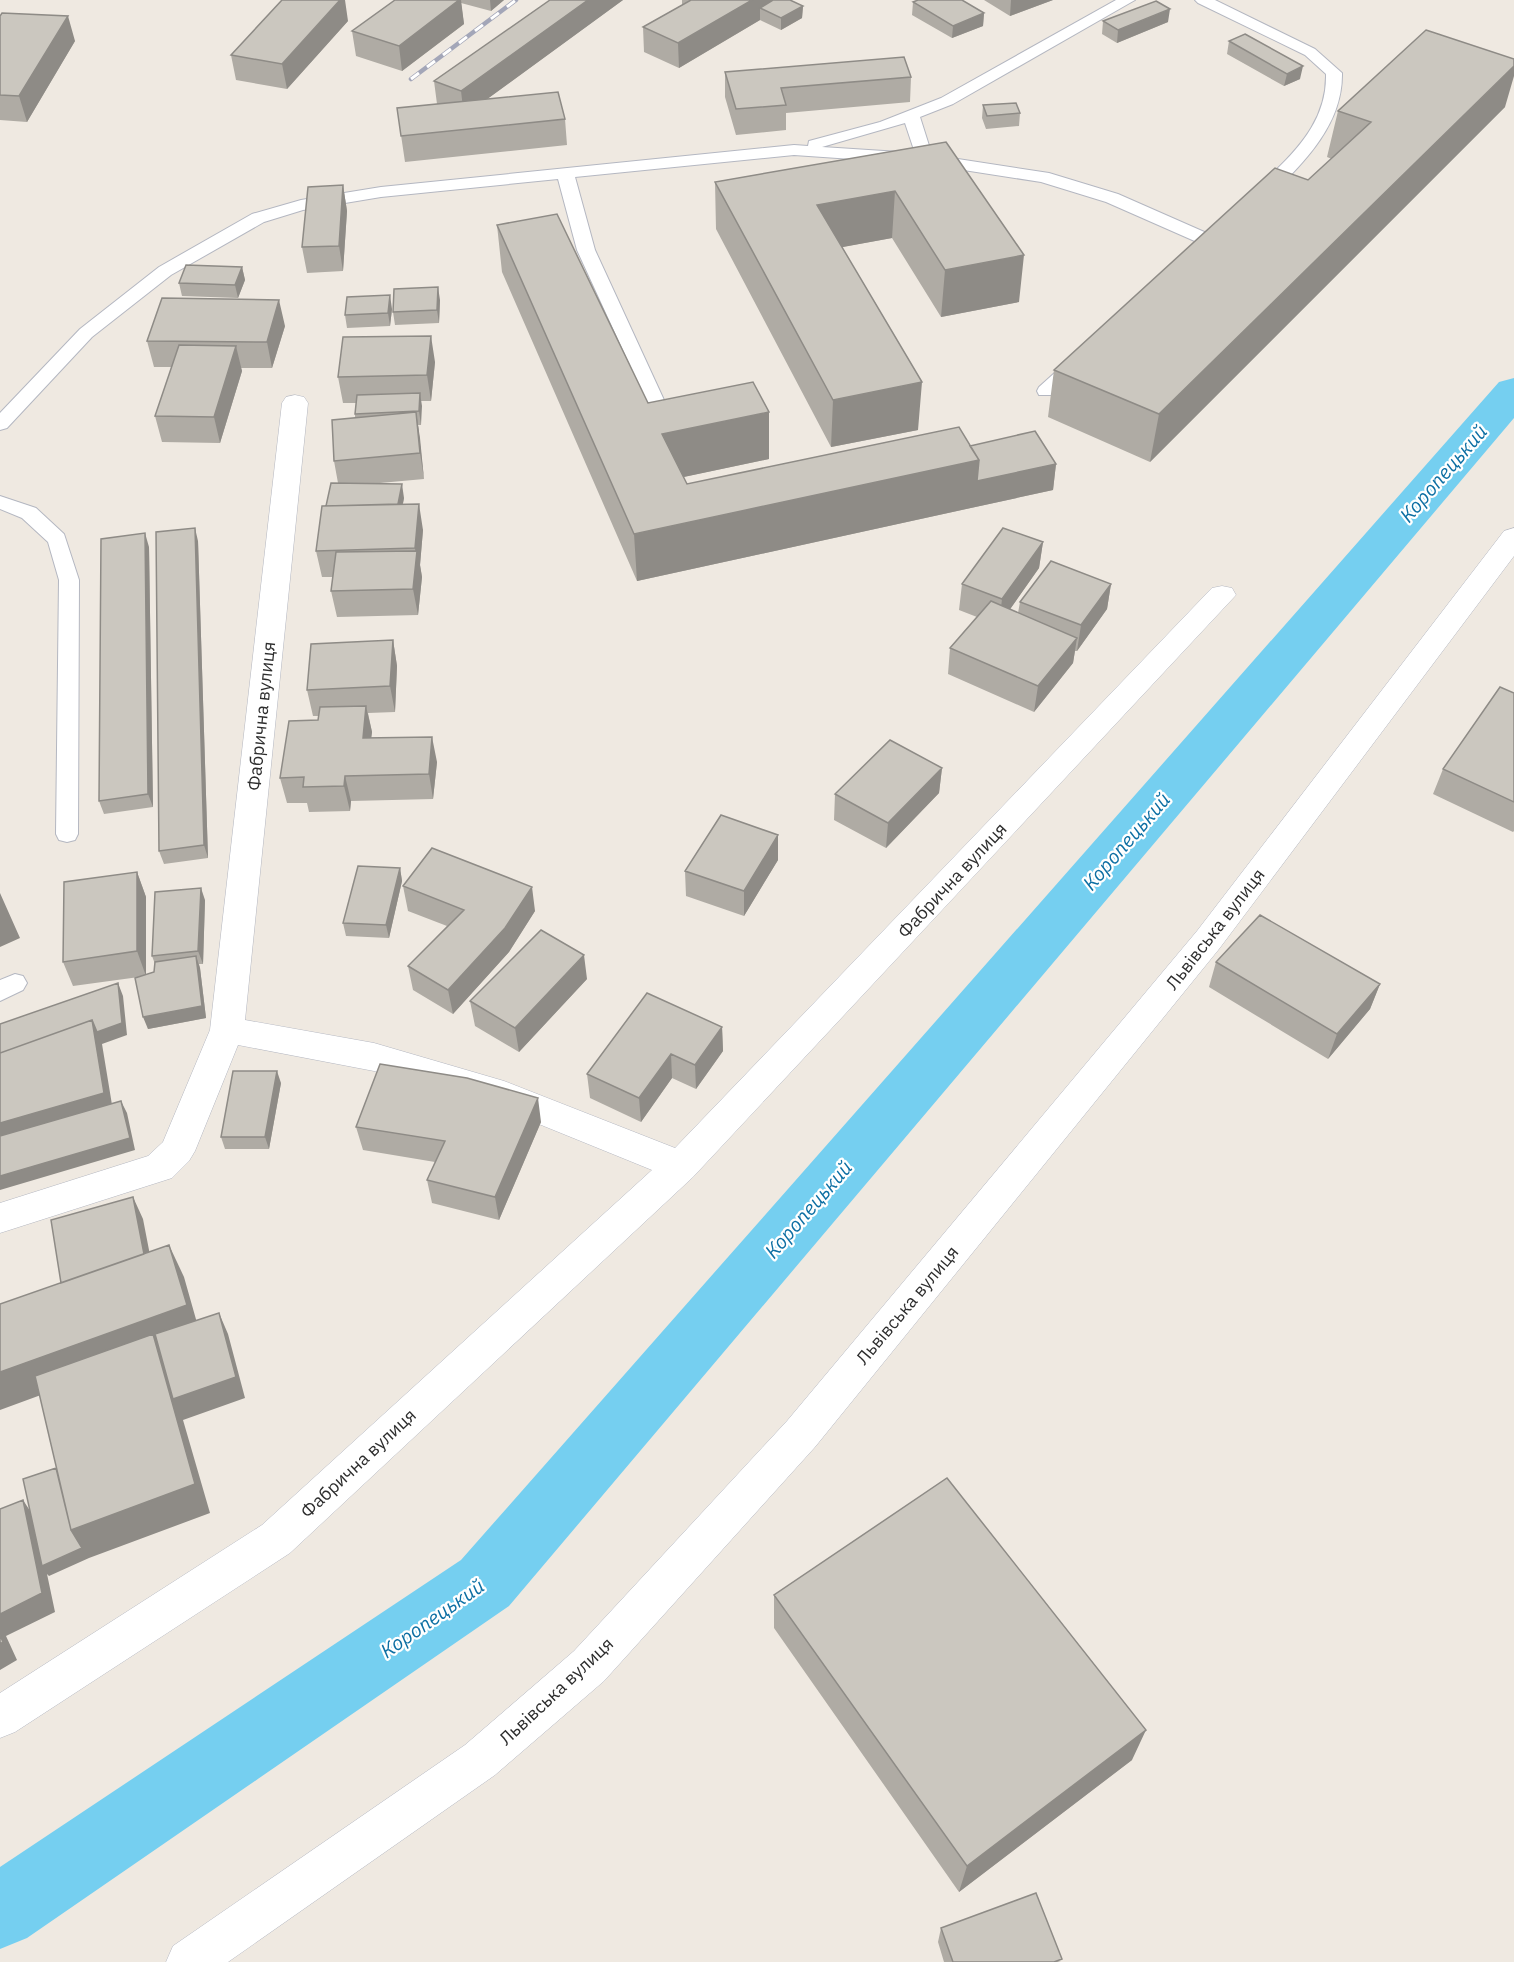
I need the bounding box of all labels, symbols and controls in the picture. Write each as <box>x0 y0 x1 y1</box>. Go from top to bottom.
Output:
water label: Коропецький <box>1393 418 1493 528</box>
street label: Фабрична вулиця <box>242 640 280 792</box>
water label: Коропецький <box>1076 786 1176 896</box>
street label: Фабрична вулиця <box>892 817 1012 943</box>
street label: Львівська вулиця <box>1160 864 1270 994</box>
water label: Коропецький <box>758 1154 858 1264</box>
street label: Львівська вулиця <box>851 1241 963 1369</box>
street label: Фабрична вулиця <box>295 1403 421 1523</box>
water label: Коропецький <box>375 1572 489 1664</box>
street label: Львівська вулиця <box>494 1632 618 1750</box>

